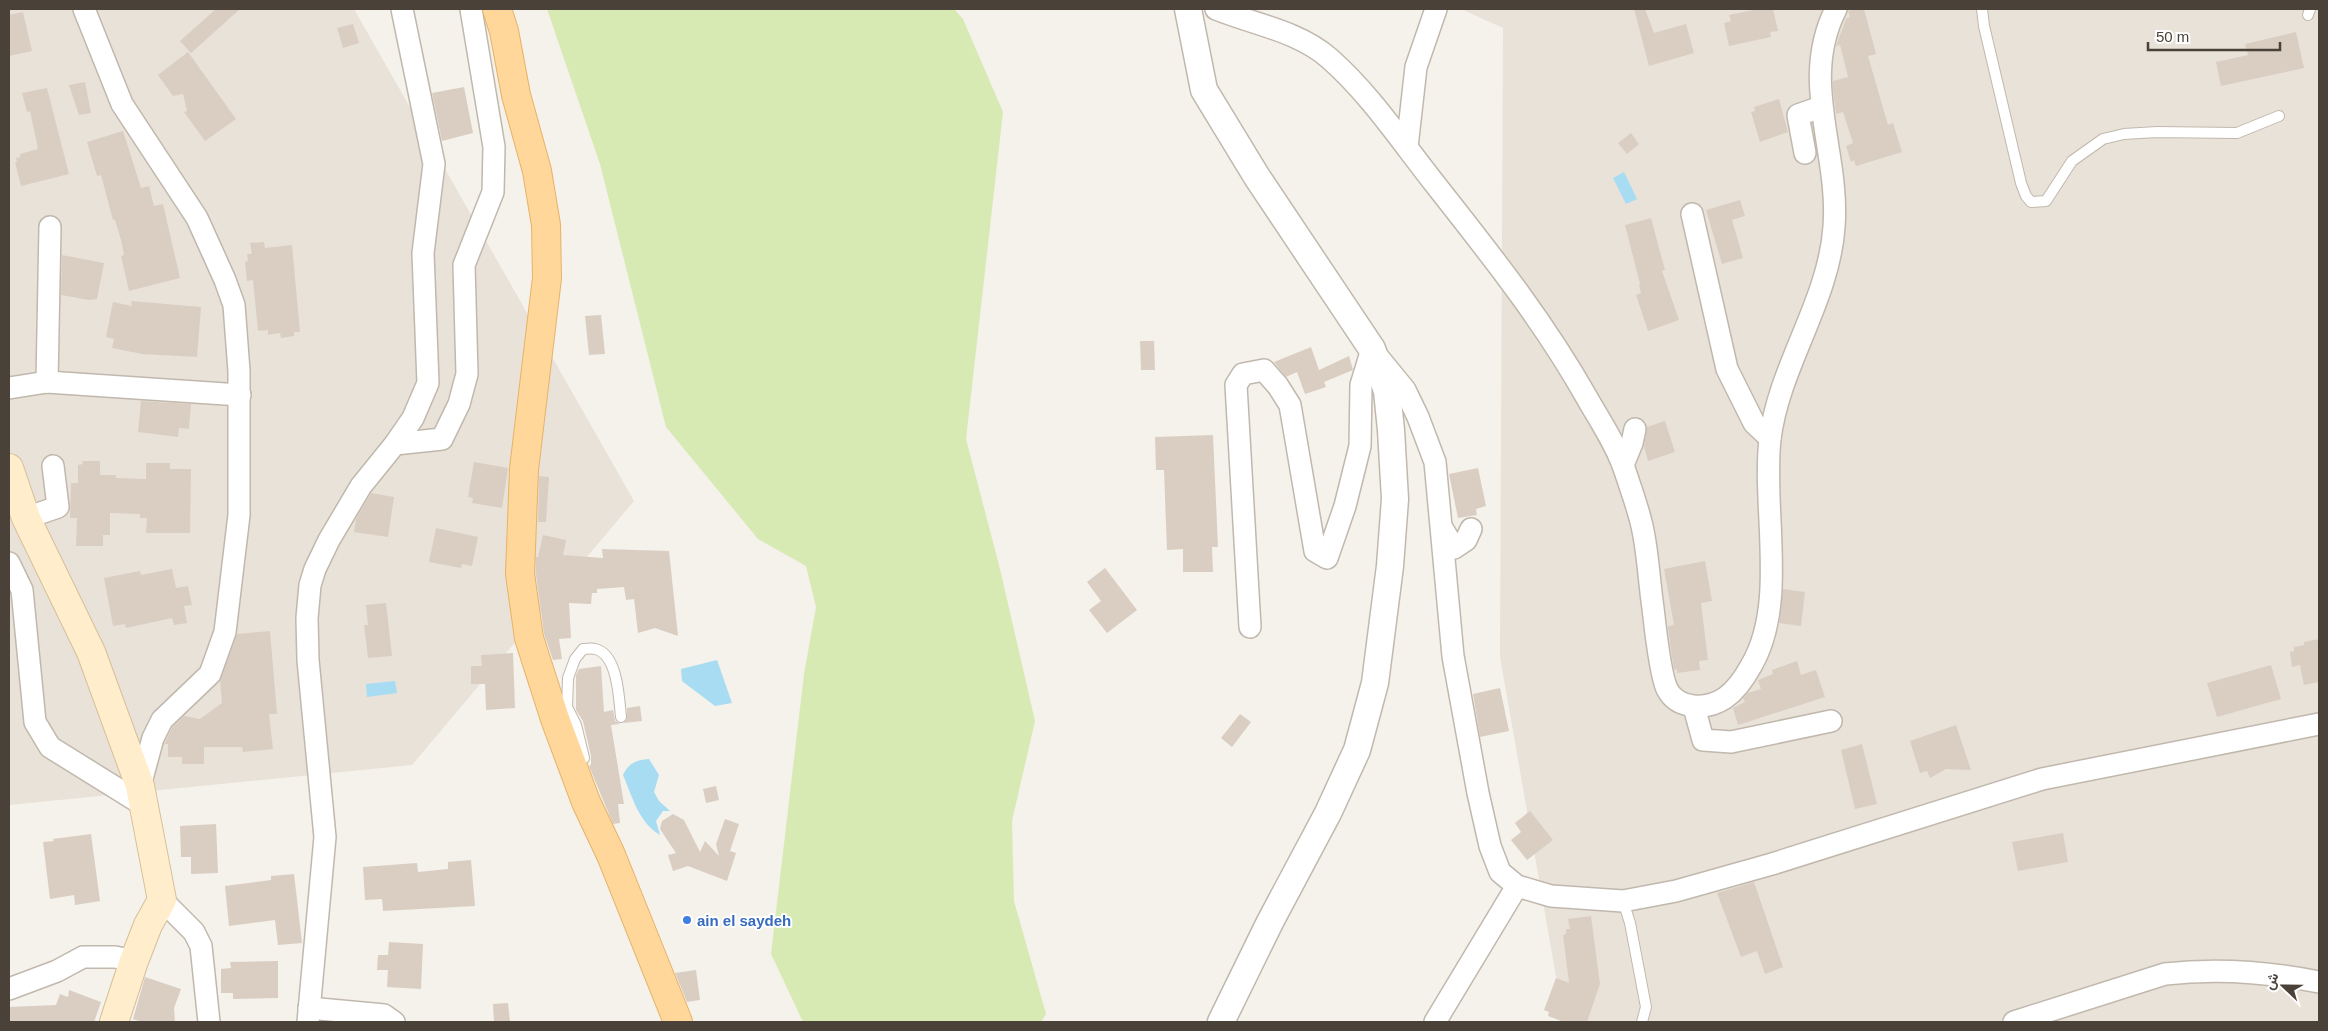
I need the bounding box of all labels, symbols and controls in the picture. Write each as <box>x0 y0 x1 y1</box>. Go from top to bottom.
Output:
scale bar <box>2148 20 2280 52</box>
text: 50 m <box>2156 28 2189 45</box>
place label: ain el saydeh <box>697 912 791 929</box>
marker: ain el saydeh <box>681 914 693 926</box>
north arrow <box>2258 961 2308 1011</box>
text: ش <box>2260 970 2283 992</box>

